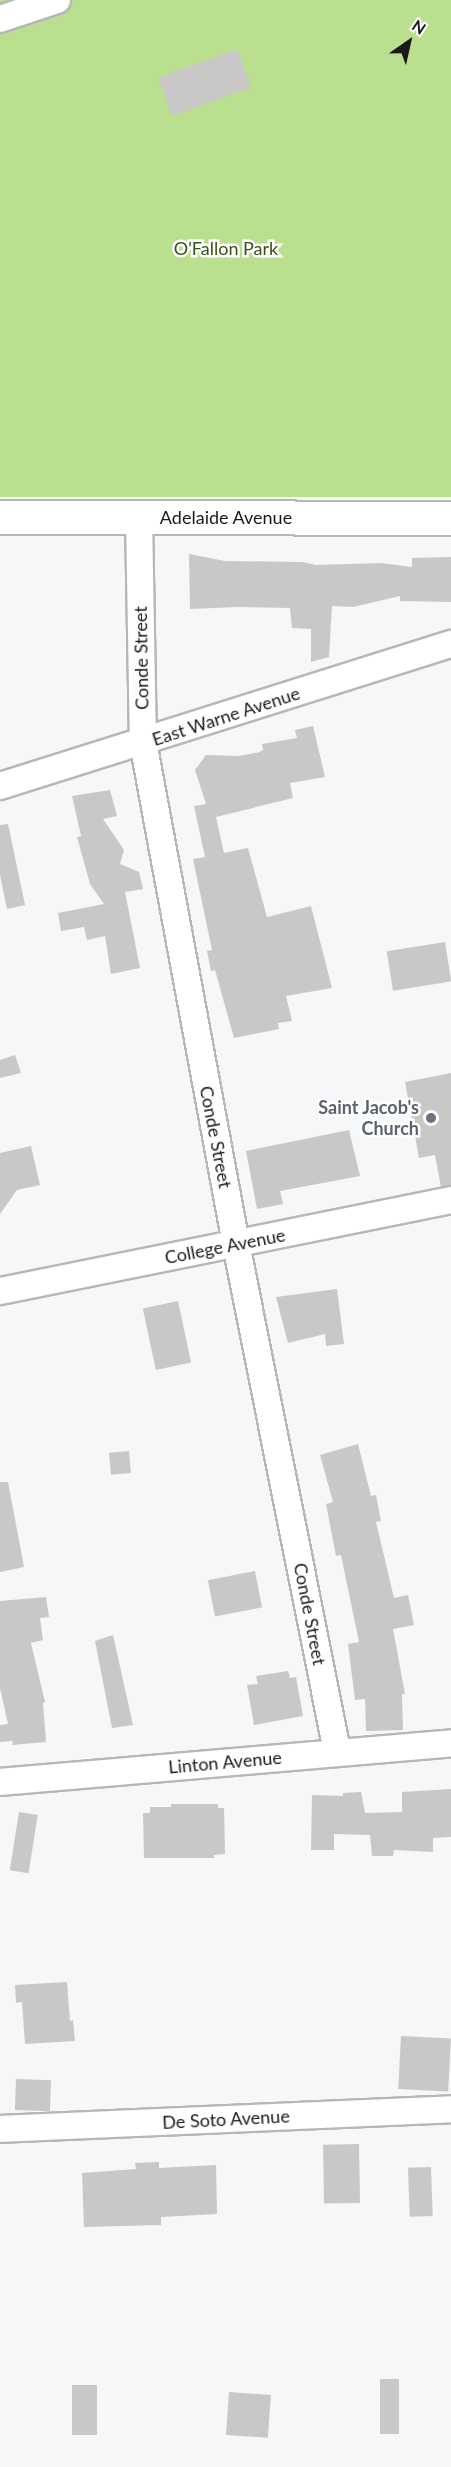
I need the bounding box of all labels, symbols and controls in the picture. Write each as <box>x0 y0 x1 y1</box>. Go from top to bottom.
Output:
north arrow <box>379 12 439 72</box>
text: N <box>409 15 430 38</box>
park label: O'Fallon Park <box>174 237 278 259</box>
street label: Adelaide Avenue <box>160 506 292 528</box>
street label: Conde Street <box>129 606 153 710</box>
street label: East Warne Avenue <box>149 682 303 750</box>
street label: Conde Street <box>196 1084 236 1190</box>
place label: Saint Jacob's Church <box>318 1097 419 1140</box>
marker: Saint Jacob's Church <box>424 1111 438 1125</box>
street label: College Avenue <box>163 1224 287 1268</box>
street label: Conde Street <box>290 1561 330 1667</box>
street label: Linton Avenue <box>167 1746 283 1778</box>
street label: De Soto Avenue <box>161 2105 291 2133</box>

